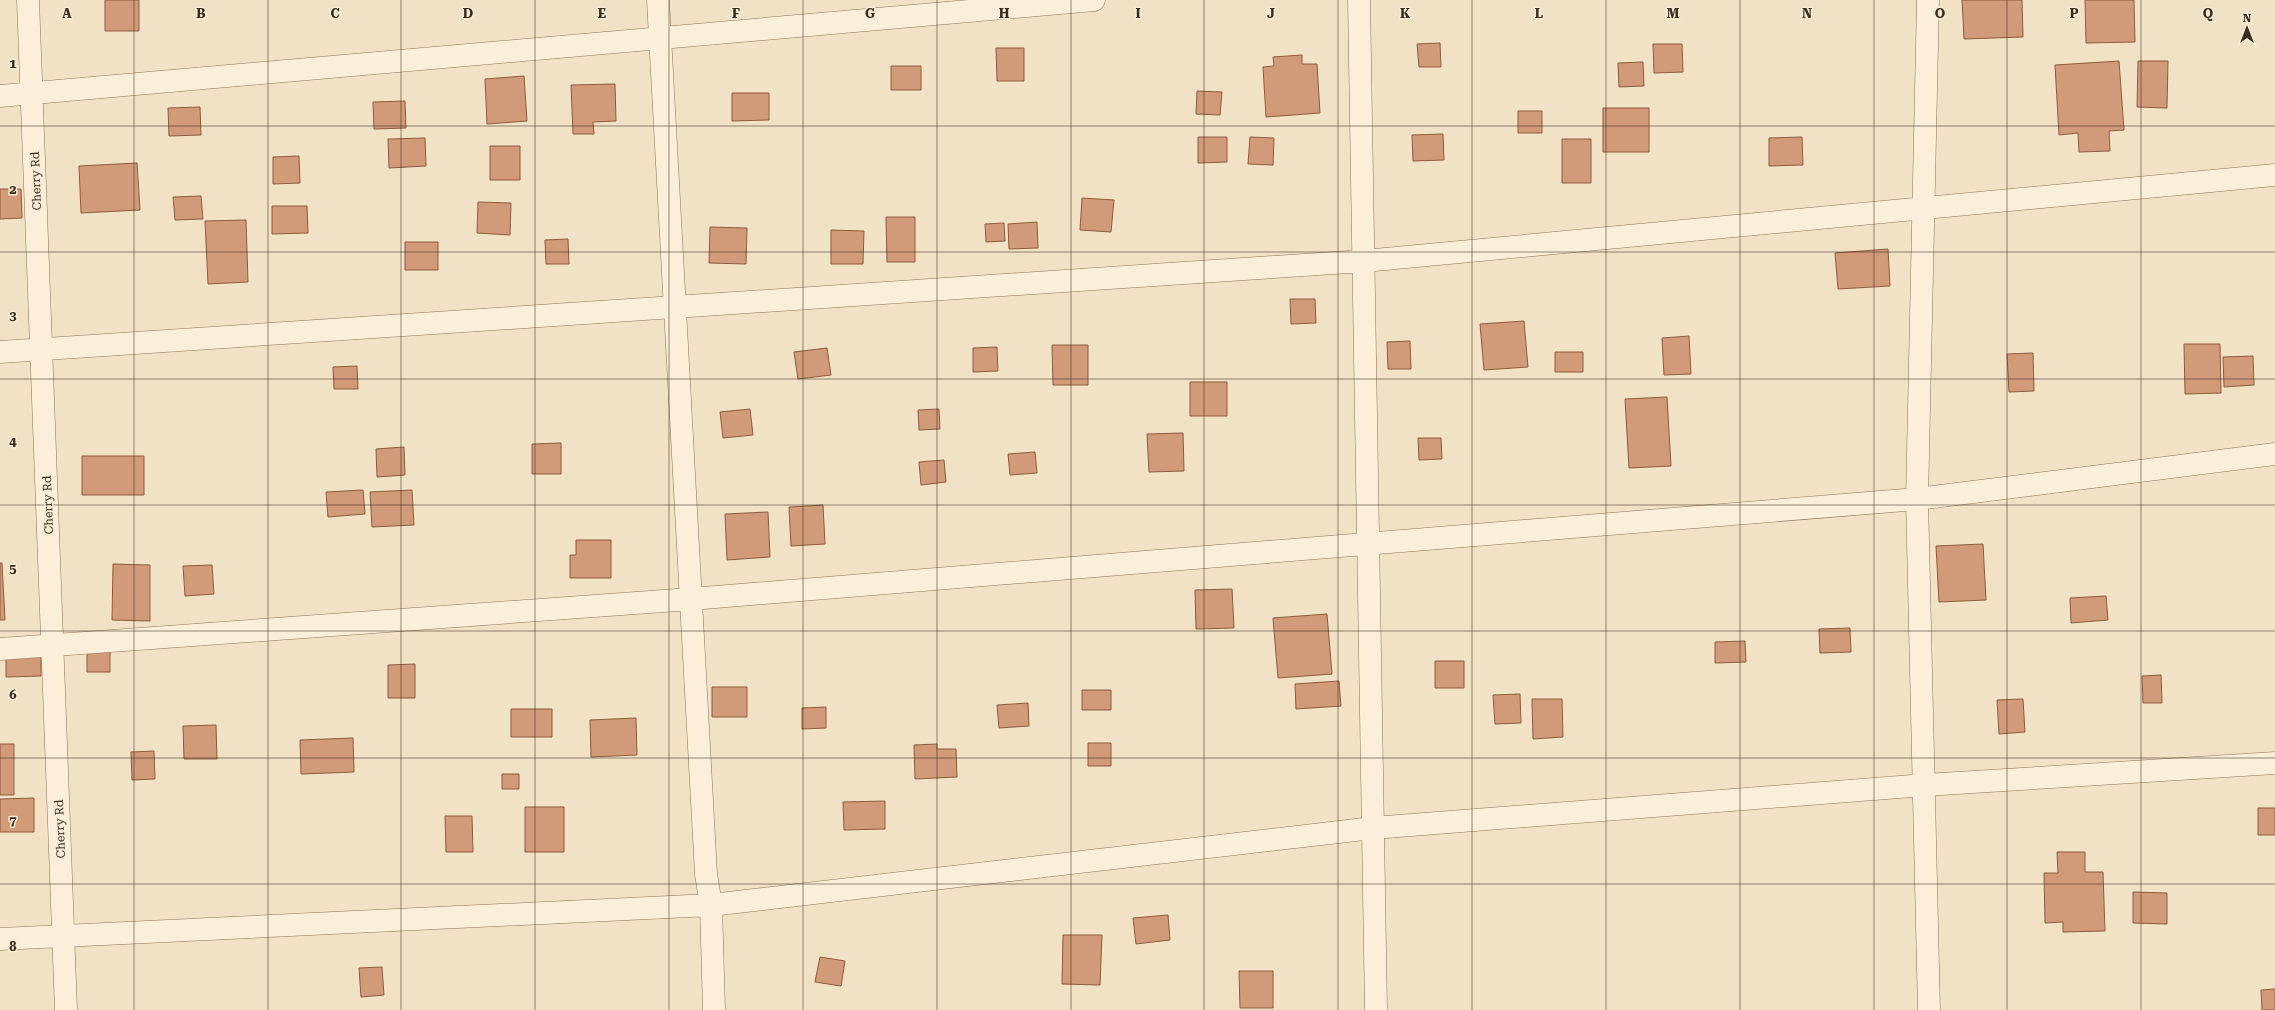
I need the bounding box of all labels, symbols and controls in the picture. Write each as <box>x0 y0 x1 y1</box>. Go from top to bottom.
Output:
text: A <box>62 6 72 21</box>
text: B <box>196 6 206 21</box>
text: C <box>330 6 340 21</box>
text: D <box>463 6 473 21</box>
text: E <box>598 6 606 21</box>
text: F <box>732 6 740 21</box>
text: G <box>865 6 875 21</box>
text: H <box>999 6 1010 21</box>
text: I <box>1135 6 1141 21</box>
text: J <box>1267 6 1275 21</box>
text: K <box>1400 6 1411 21</box>
text: L <box>1535 6 1543 21</box>
text: M <box>1667 6 1680 21</box>
text: N <box>1802 6 1812 21</box>
text: O <box>1935 6 1946 21</box>
text: P <box>2070 6 2079 21</box>
text: Q <box>2203 6 2214 21</box>
north arrow <box>2227 8 2267 48</box>
text: N <box>2243 12 2252 25</box>
text: 1 <box>9 56 17 71</box>
street label: Cherry Rd <box>28 151 44 211</box>
text: 2 <box>9 182 17 197</box>
text: 3 <box>9 308 17 323</box>
text: 4 <box>9 434 17 449</box>
street label: Cherry Rd <box>40 475 56 535</box>
text: 5 <box>9 561 17 576</box>
text: 6 <box>9 687 17 702</box>
street label: Cherry Rd <box>52 799 68 859</box>
text: 7 <box>9 813 17 828</box>
text: 8 <box>9 939 17 954</box>

